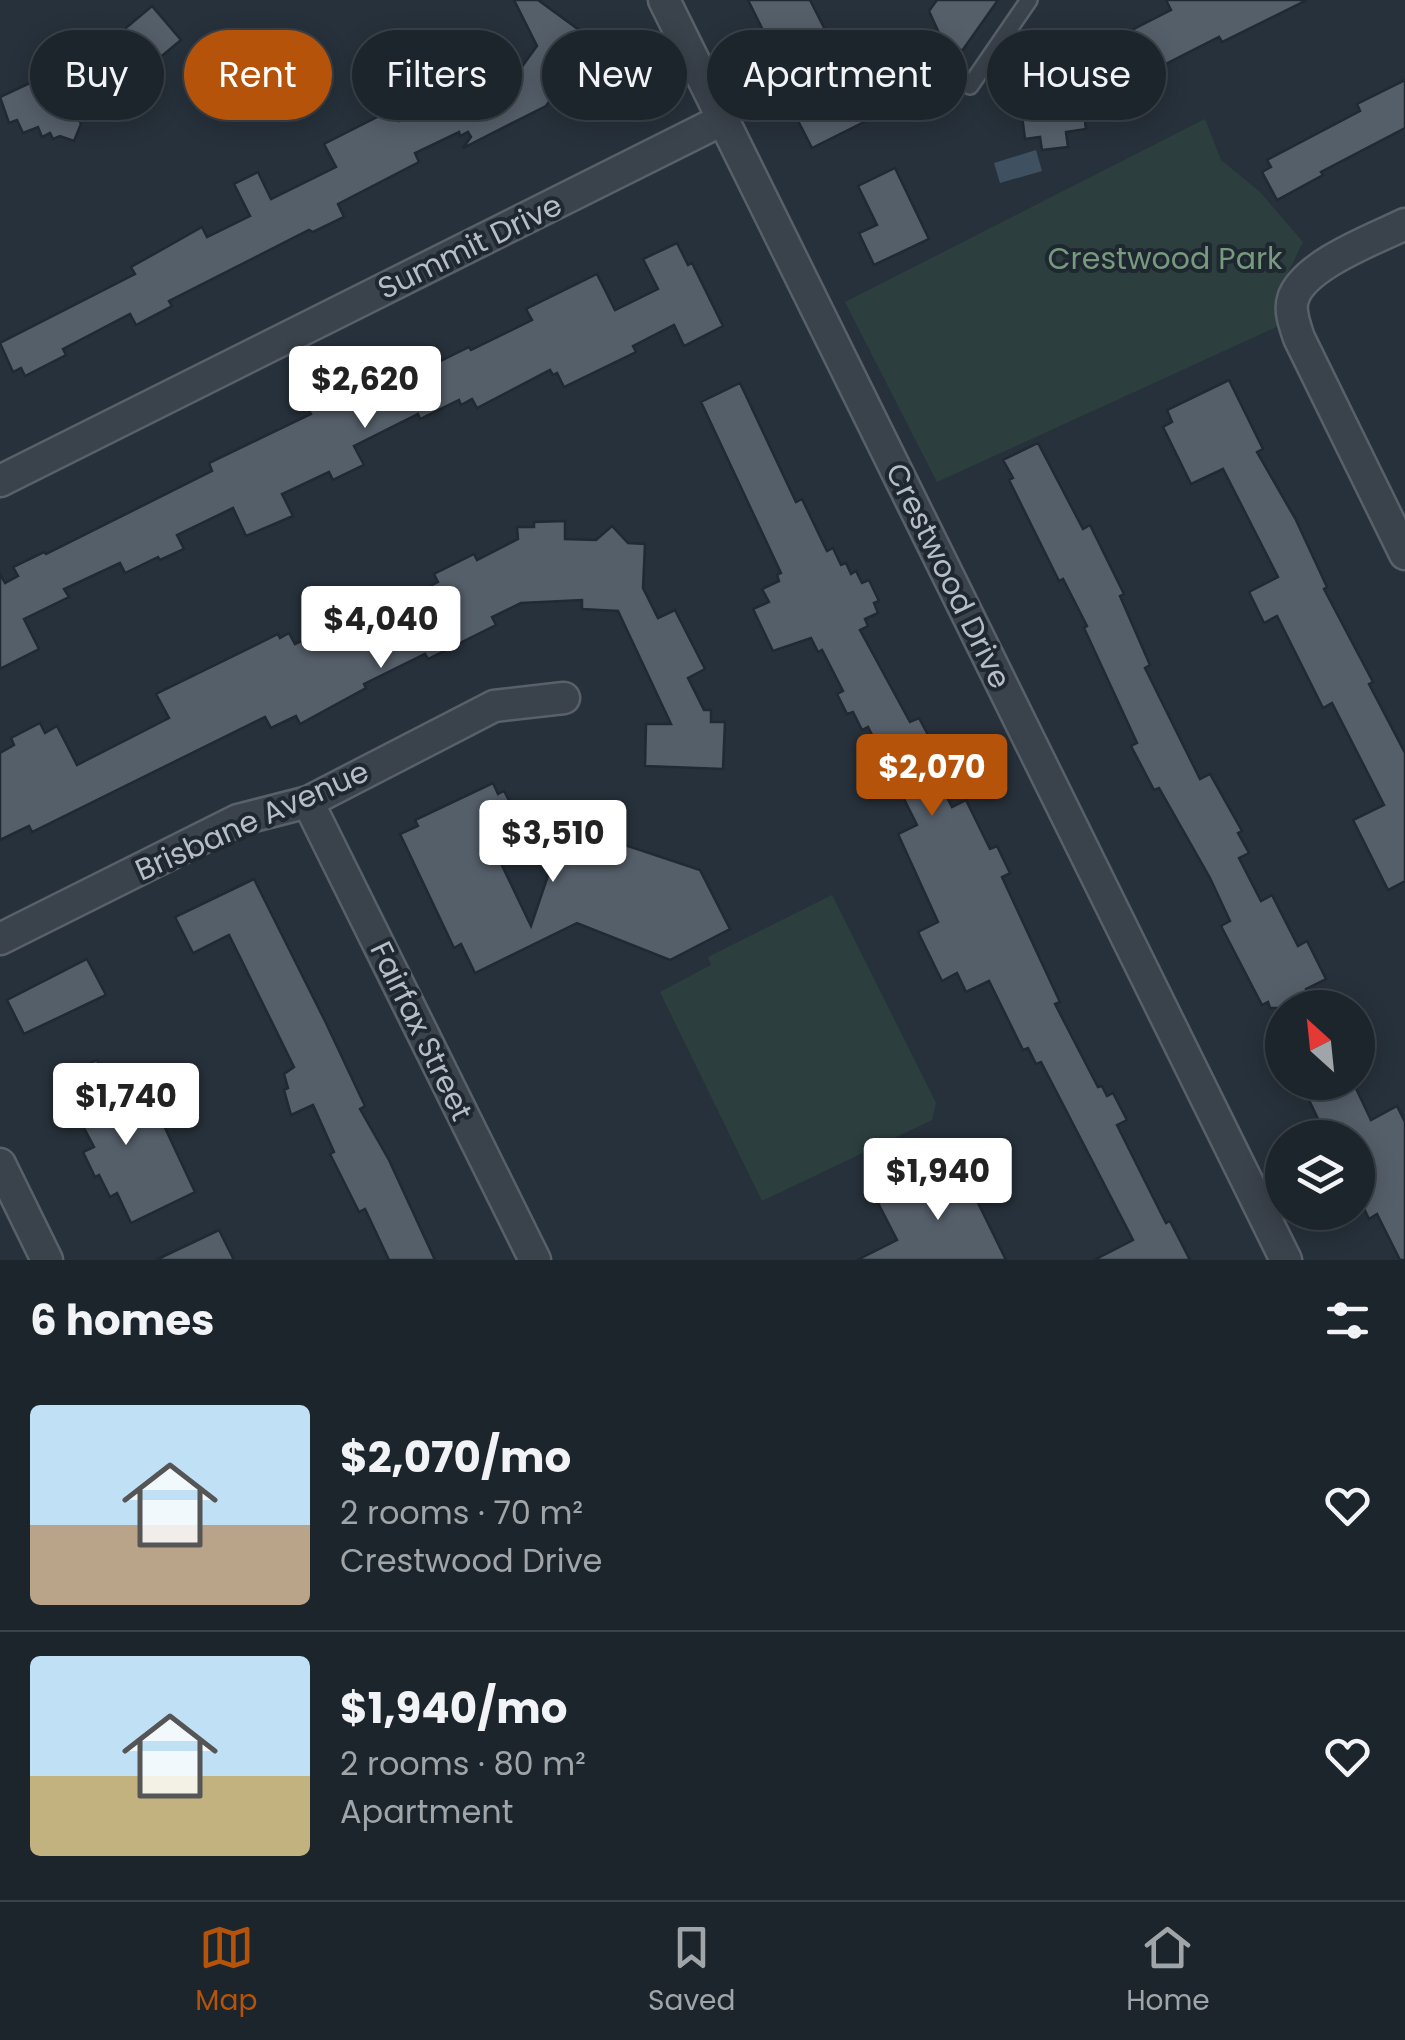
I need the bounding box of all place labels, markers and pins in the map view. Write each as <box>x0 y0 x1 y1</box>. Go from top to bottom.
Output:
pin: $2,620 <box>284 346 446 431</box>
pin: $4,040 <box>300 586 462 671</box>
pin: $2,070 <box>851 734 1013 819</box>
pin: $3,510 <box>472 800 634 885</box>
pin: $1,740 <box>45 1063 207 1148</box>
pin: $1,940 <box>857 1138 1019 1223</box>

